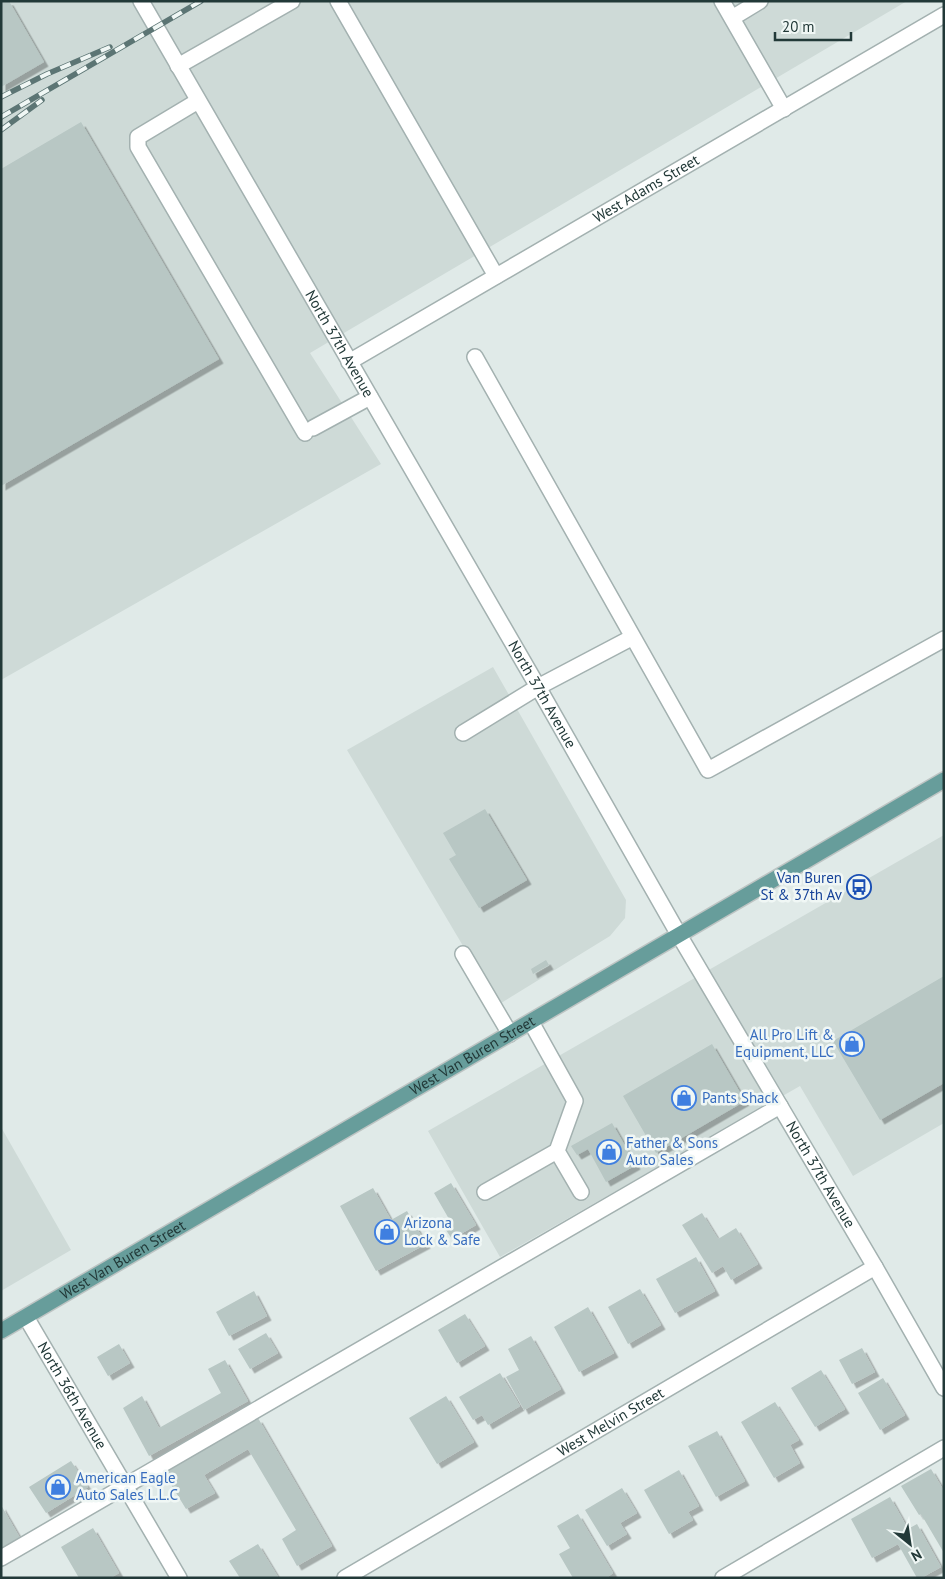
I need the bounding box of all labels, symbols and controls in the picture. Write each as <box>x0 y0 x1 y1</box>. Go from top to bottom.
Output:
scale bar <box>775 10 851 42</box>
text: 20 m <box>782 17 815 36</box>
street label: West Adams Street <box>589 150 702 227</box>
street label: North 37th Avenue <box>301 286 378 401</box>
street label: North 37th Avenue <box>504 637 581 751</box>
place label: Van Buren St & 37th Av <box>760 868 843 904</box>
bus stop icon: Van Buren St & 37th Av <box>846 874 872 900</box>
street label: West Van Buren Street <box>406 1011 538 1099</box>
place label: All Pro Lift & Equipment, LLC <box>735 1025 834 1061</box>
shop icon: All Pro Lift & Equipment, LLC <box>839 1031 865 1057</box>
shop icon: Pants Shack <box>671 1085 697 1111</box>
place label: Pants Shack <box>702 1088 779 1107</box>
street label: North 37th Avenue <box>782 1117 860 1231</box>
place label: Father & Sons Auto Sales <box>626 1133 718 1169</box>
shop icon: Father & Sons Auto Sales <box>596 1139 622 1165</box>
place label: Arizona Lock & Safe <box>404 1213 480 1249</box>
street label: West Van Buren Street <box>56 1215 189 1303</box>
shop icon: Arizona Lock & Safe <box>374 1219 400 1245</box>
street label: North 36th Avenue <box>34 1338 111 1452</box>
street label: West Melvin Street <box>554 1383 667 1460</box>
place label: American Eagle Auto Sales L.L.C <box>76 1468 178 1504</box>
shop icon: American Eagle Auto Sales L.L.C <box>45 1474 71 1500</box>
north arrow <box>885 1519 935 1569</box>
text: N <box>908 1545 925 1565</box>

